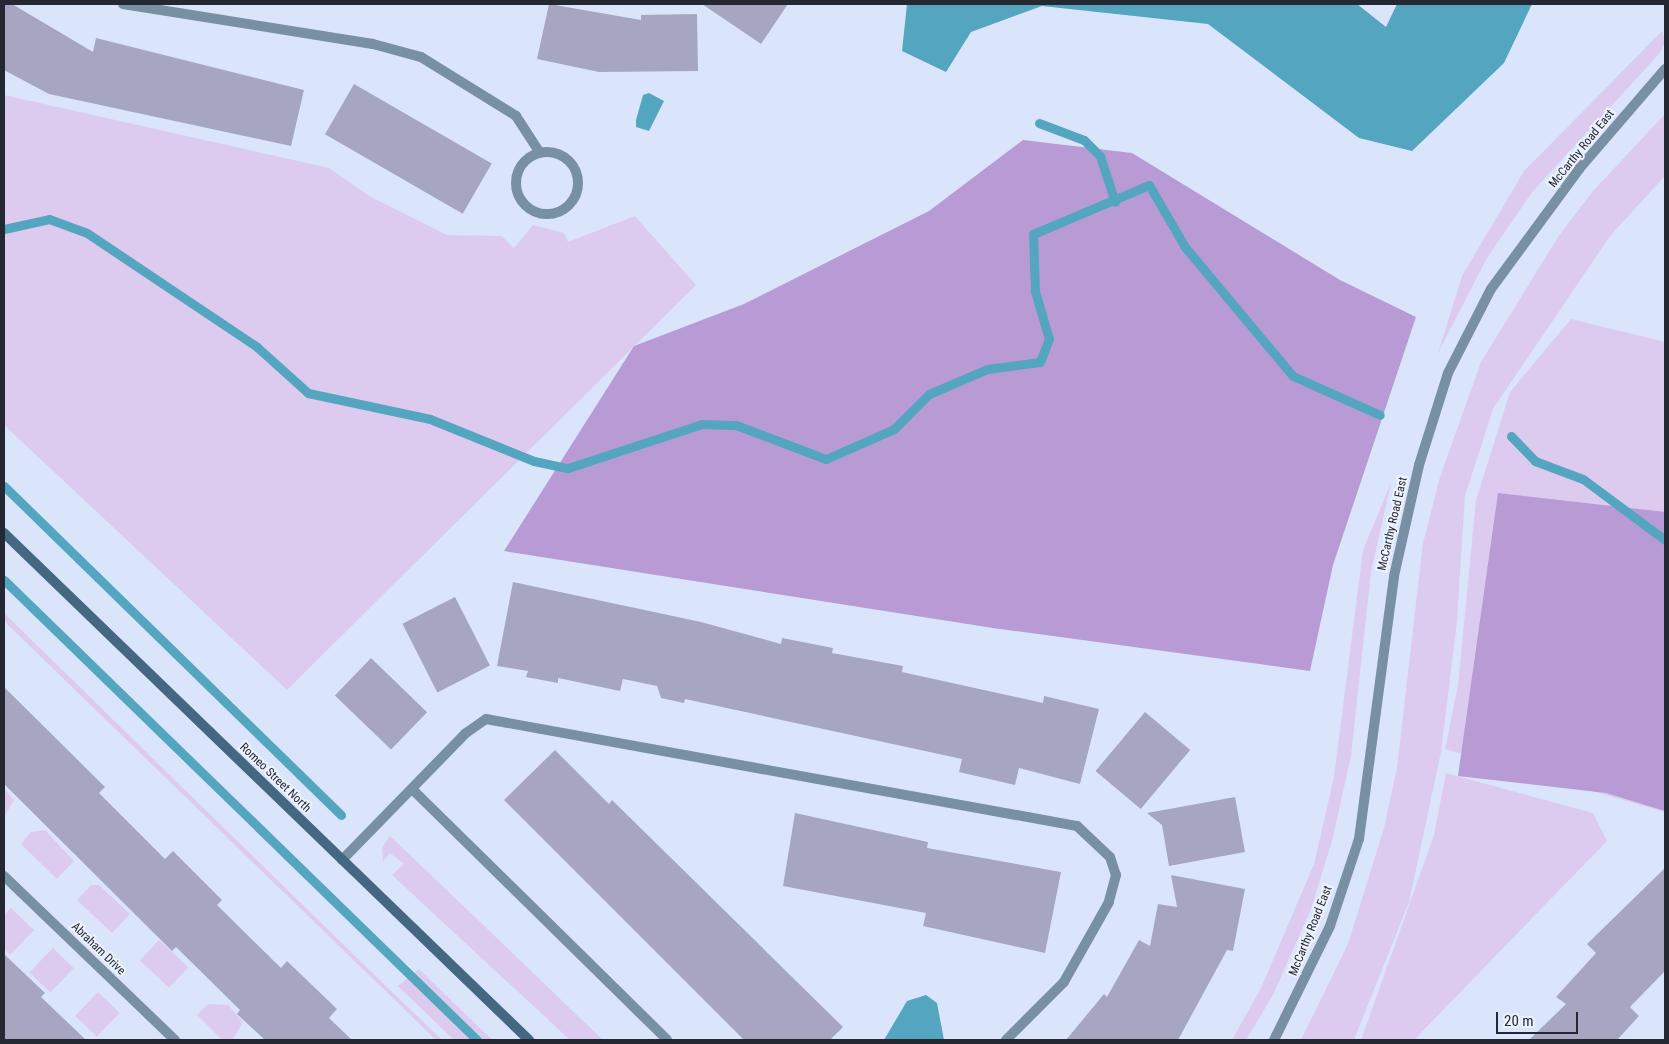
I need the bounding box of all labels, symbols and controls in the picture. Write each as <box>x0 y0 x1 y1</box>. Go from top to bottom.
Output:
street label: McCarthy Road East <box>1546 107 1618 191</box>
street label: McCarthy Road East <box>1375 476 1411 572</box>
street label: Romeo Street North <box>236 740 314 816</box>
street label: McCarthy Road East <box>1286 884 1336 978</box>
street label: Abraham Drive <box>68 920 128 978</box>
scale bar <box>1499 1002 1582 1034</box>
text: 20 m <box>1504 1012 1534 1030</box>

